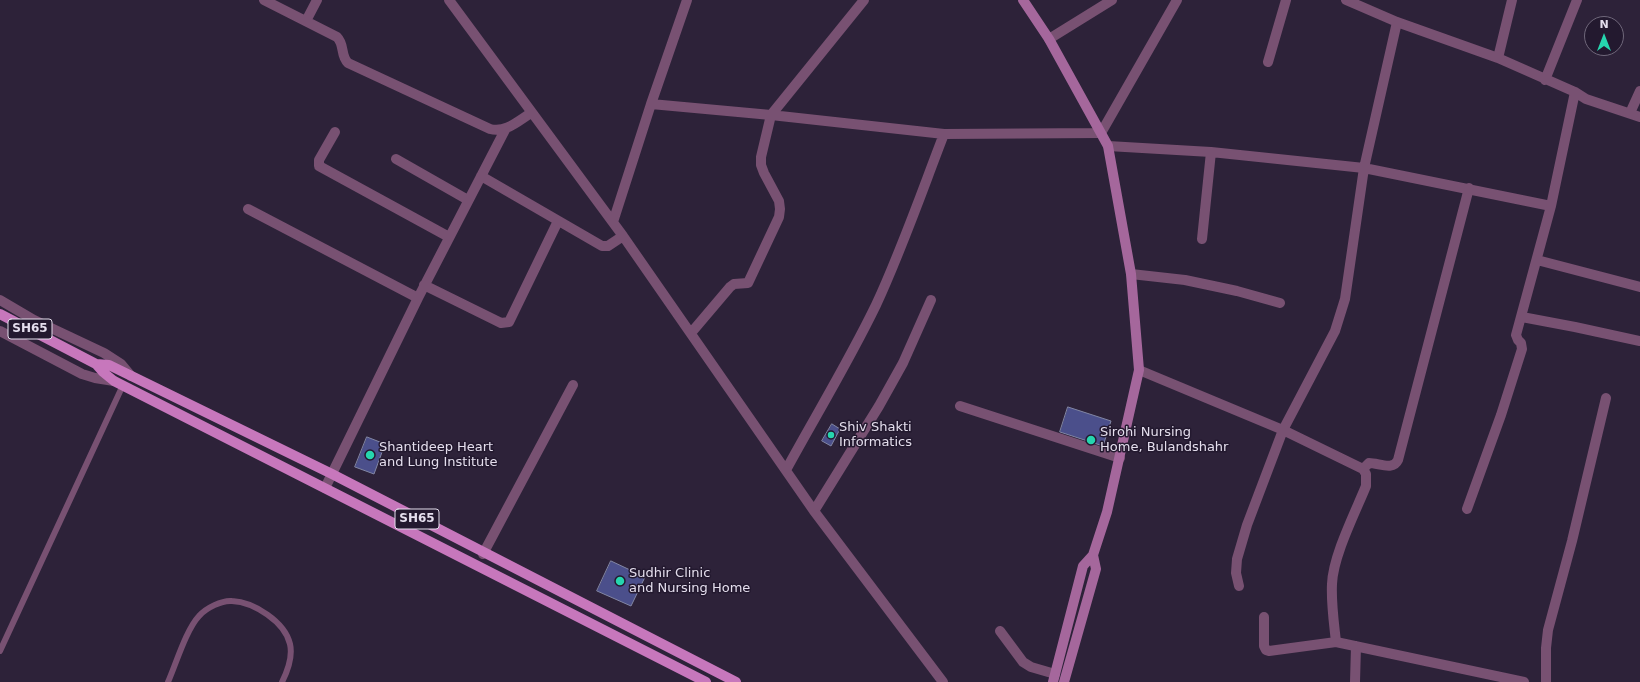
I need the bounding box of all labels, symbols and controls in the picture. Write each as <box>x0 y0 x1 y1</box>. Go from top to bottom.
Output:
north arrow <box>1584 16 1624 56</box>
text: N <box>1599 18 1609 31</box>
road number: SH65 <box>8 319 52 339</box>
place label: Shiv Shakti Informatics <box>839 420 912 451</box>
place label: Sirohi Nursing Home, Bulandshahr <box>1100 425 1228 456</box>
marker: Shiv Shakti Informatics <box>826 430 836 440</box>
marker: Sirohi Nursing Home, Bulandshahr <box>1085 434 1097 446</box>
place label: Shantideep Heart and Lung Institute <box>379 440 497 471</box>
marker: Shantideep Heart and Lung Institute <box>364 449 376 461</box>
road number: SH65 <box>395 509 439 529</box>
place label: Sudhir Clinic and Nursing Home <box>629 566 750 597</box>
marker: Sudhir Clinic and Nursing Home <box>614 575 626 587</box>

